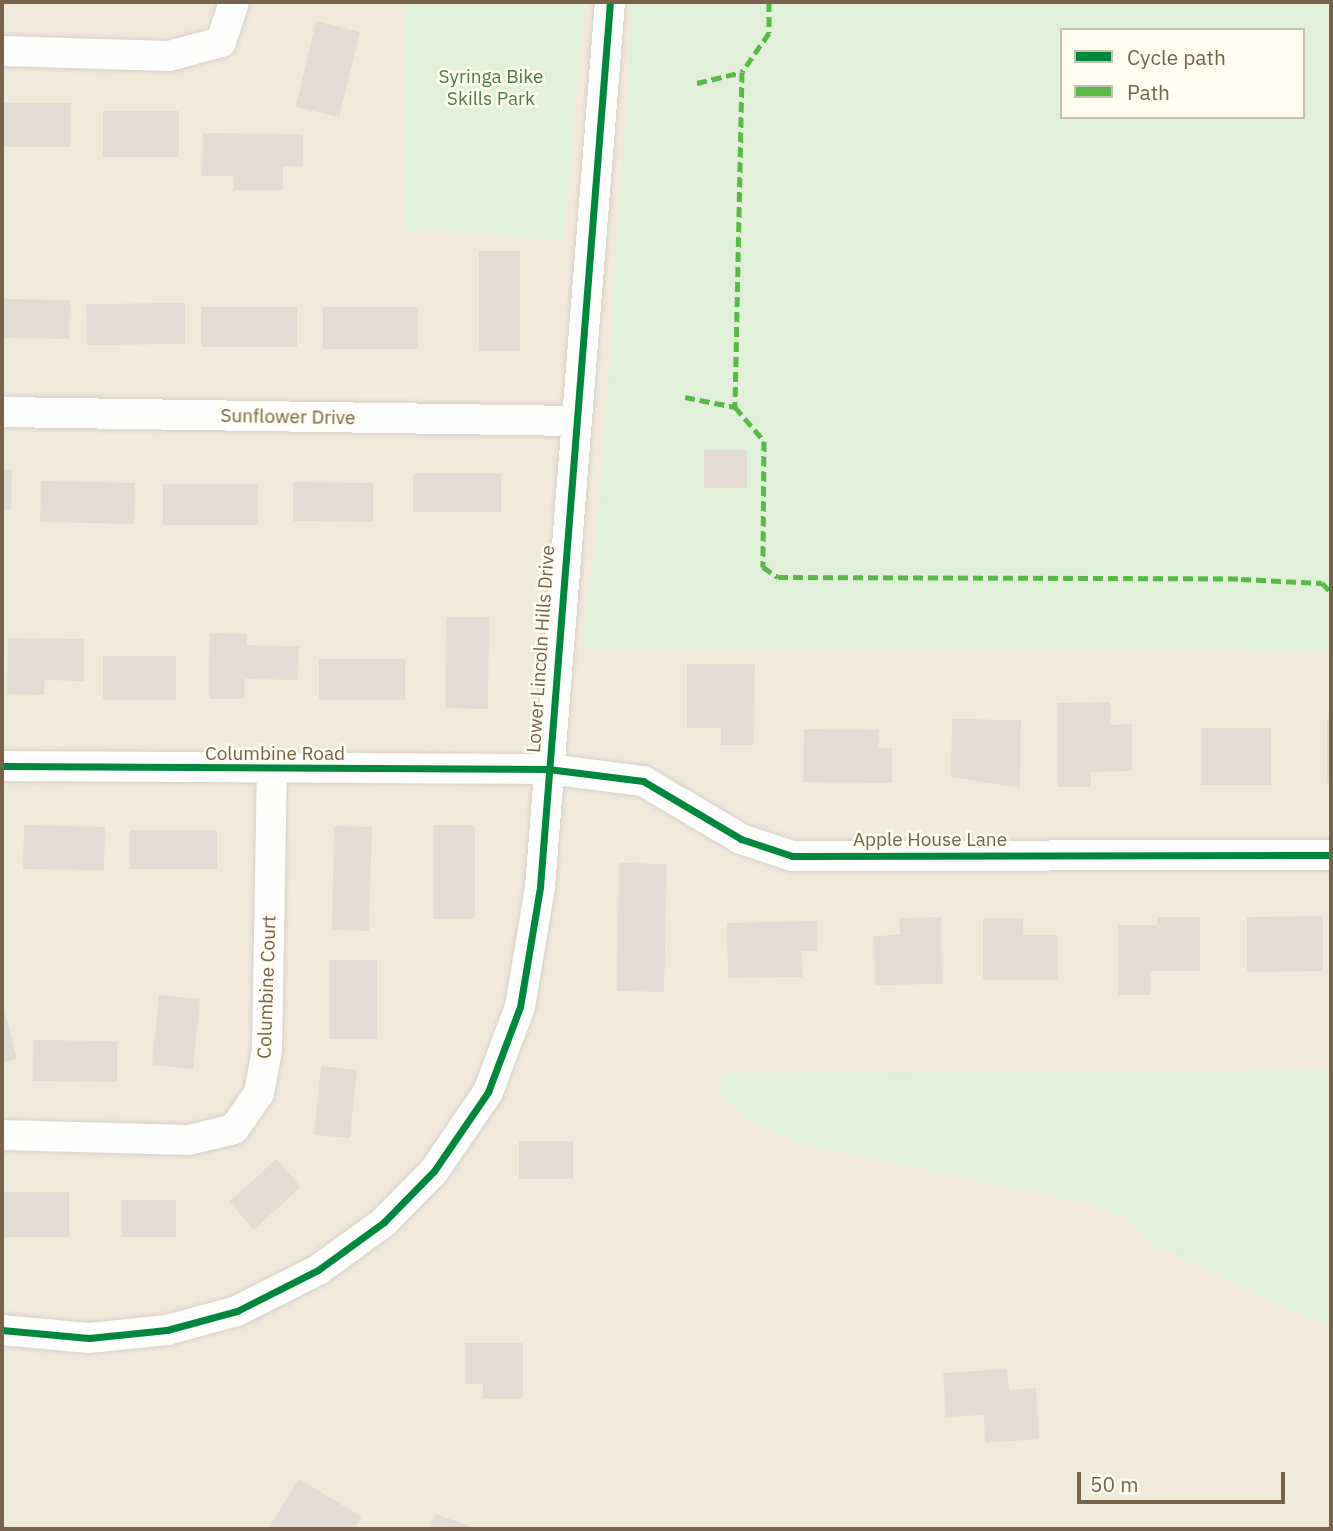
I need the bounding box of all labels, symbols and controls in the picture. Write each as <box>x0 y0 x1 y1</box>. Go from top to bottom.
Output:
legend <box>1060 28 1305 119</box>
text: Cycle path <box>1127 43 1226 71</box>
park label: Syringa Bike Skills Park <box>439 66 543 110</box>
text: Path <box>1127 78 1170 106</box>
street label: Sunflower Drive <box>220 404 356 430</box>
street label: Lower Lincoln Hills Drive <box>522 544 560 754</box>
street label: Columbine Road <box>205 743 345 765</box>
street label: Apple House Lane <box>853 829 1007 851</box>
street label: Columbine Court <box>253 915 281 1059</box>
scale bar <box>1081 1458 1289 1502</box>
text: 50 m <box>1090 1470 1139 1498</box>

